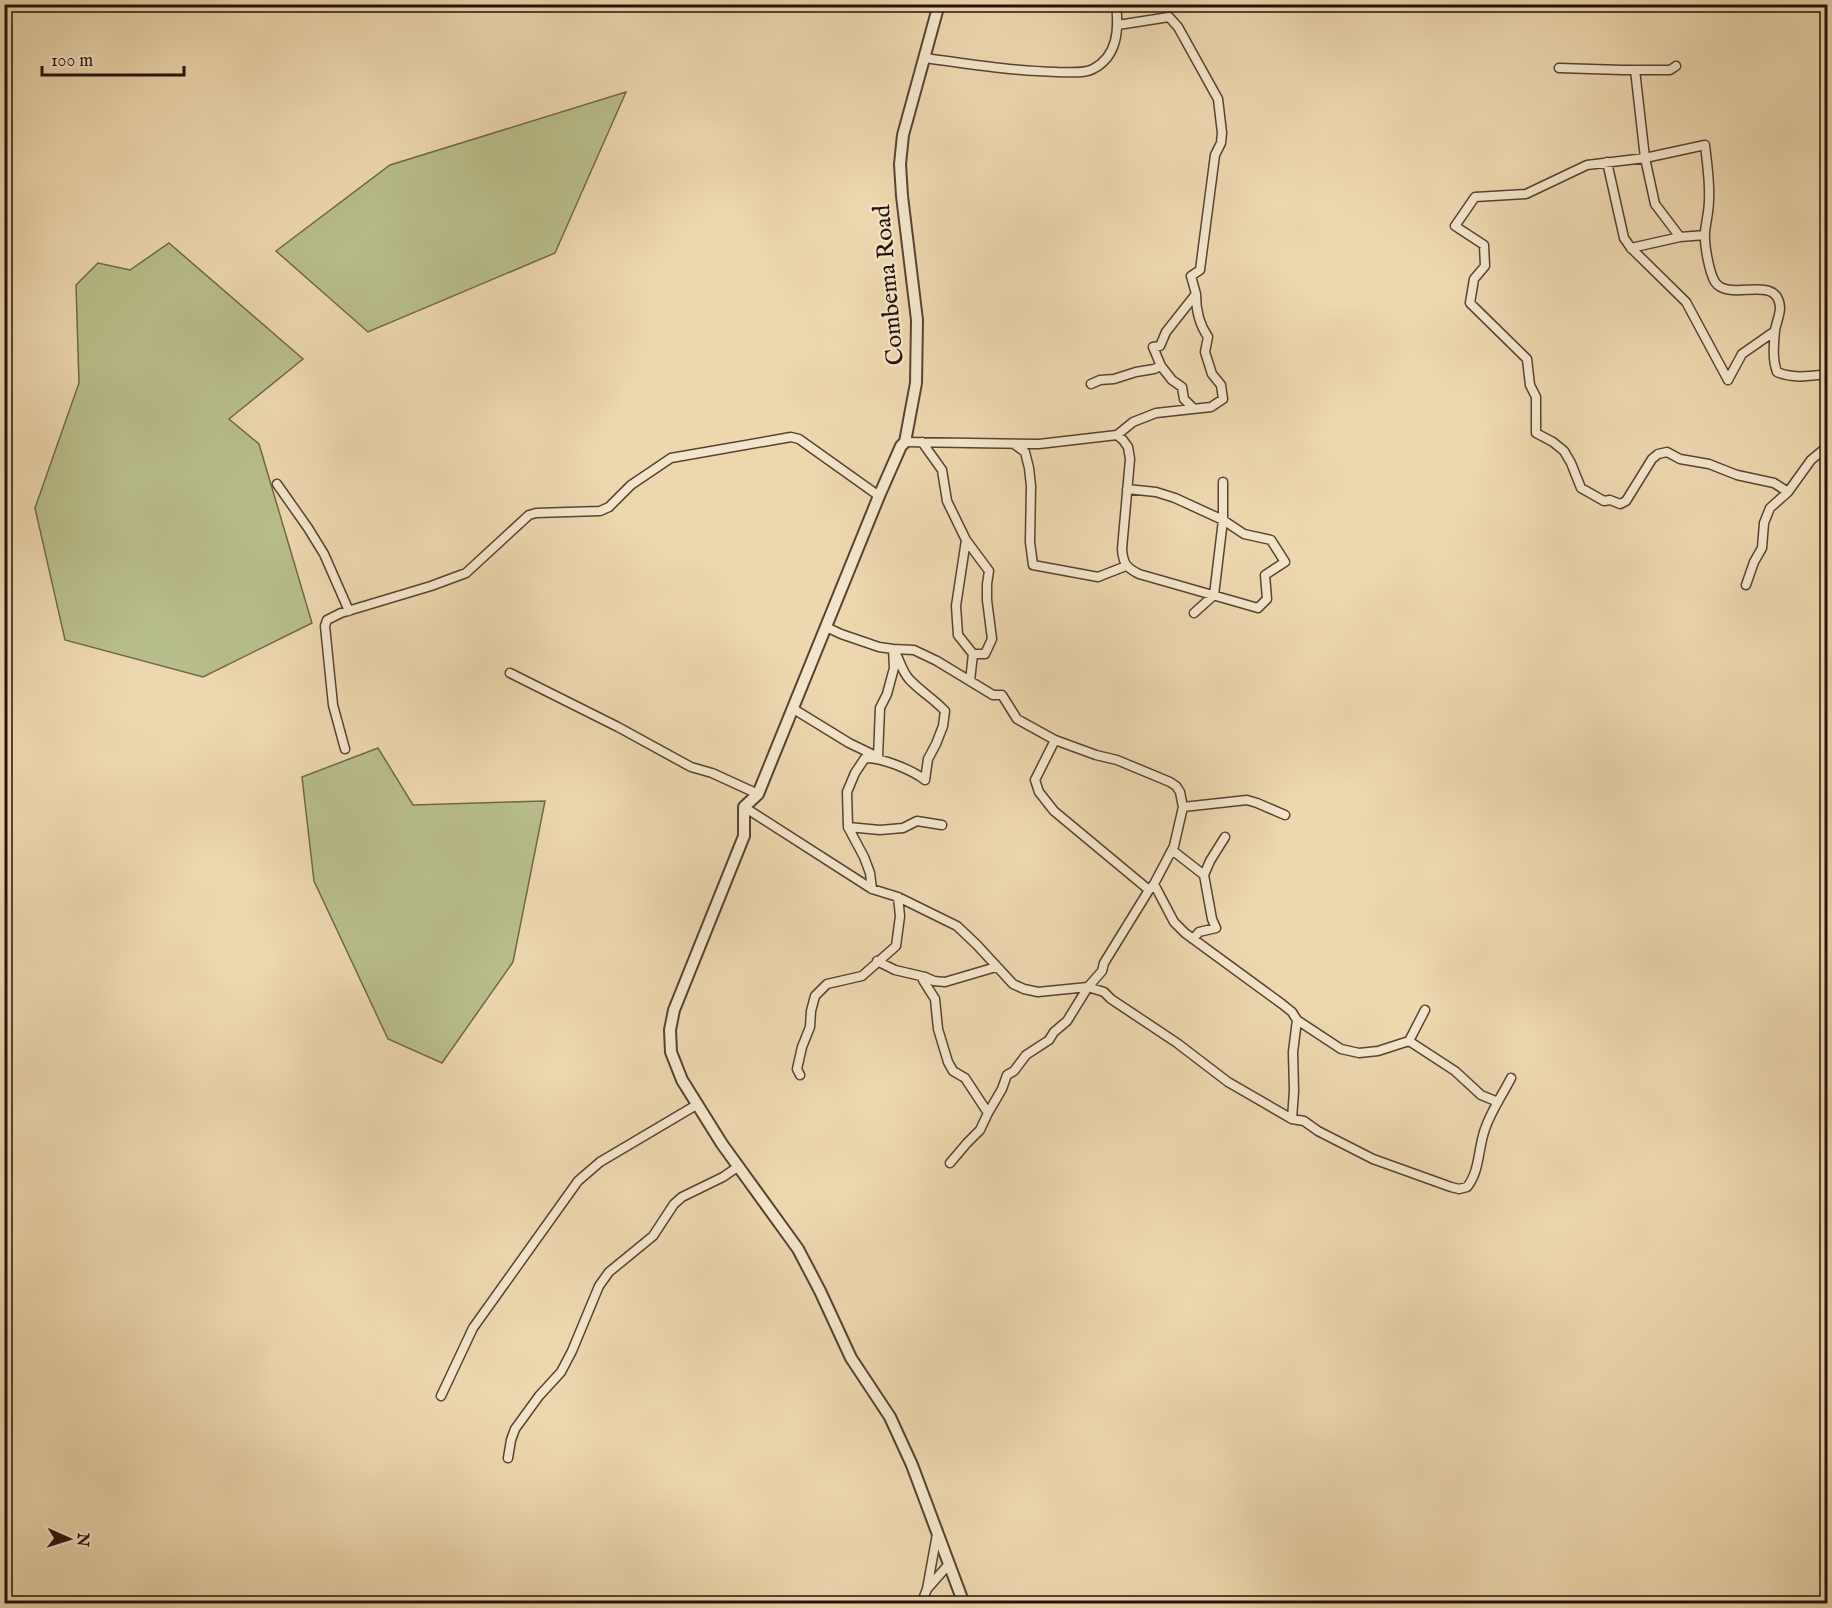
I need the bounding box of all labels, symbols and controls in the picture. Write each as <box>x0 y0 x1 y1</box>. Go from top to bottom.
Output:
scale bar <box>42 39 184 77</box>
text: 100 m <box>51 50 93 73</box>
street label: Combema Road <box>867 203 912 366</box>
north arrow <box>39 1509 99 1569</box>
text: N <box>72 1531 92 1547</box>

